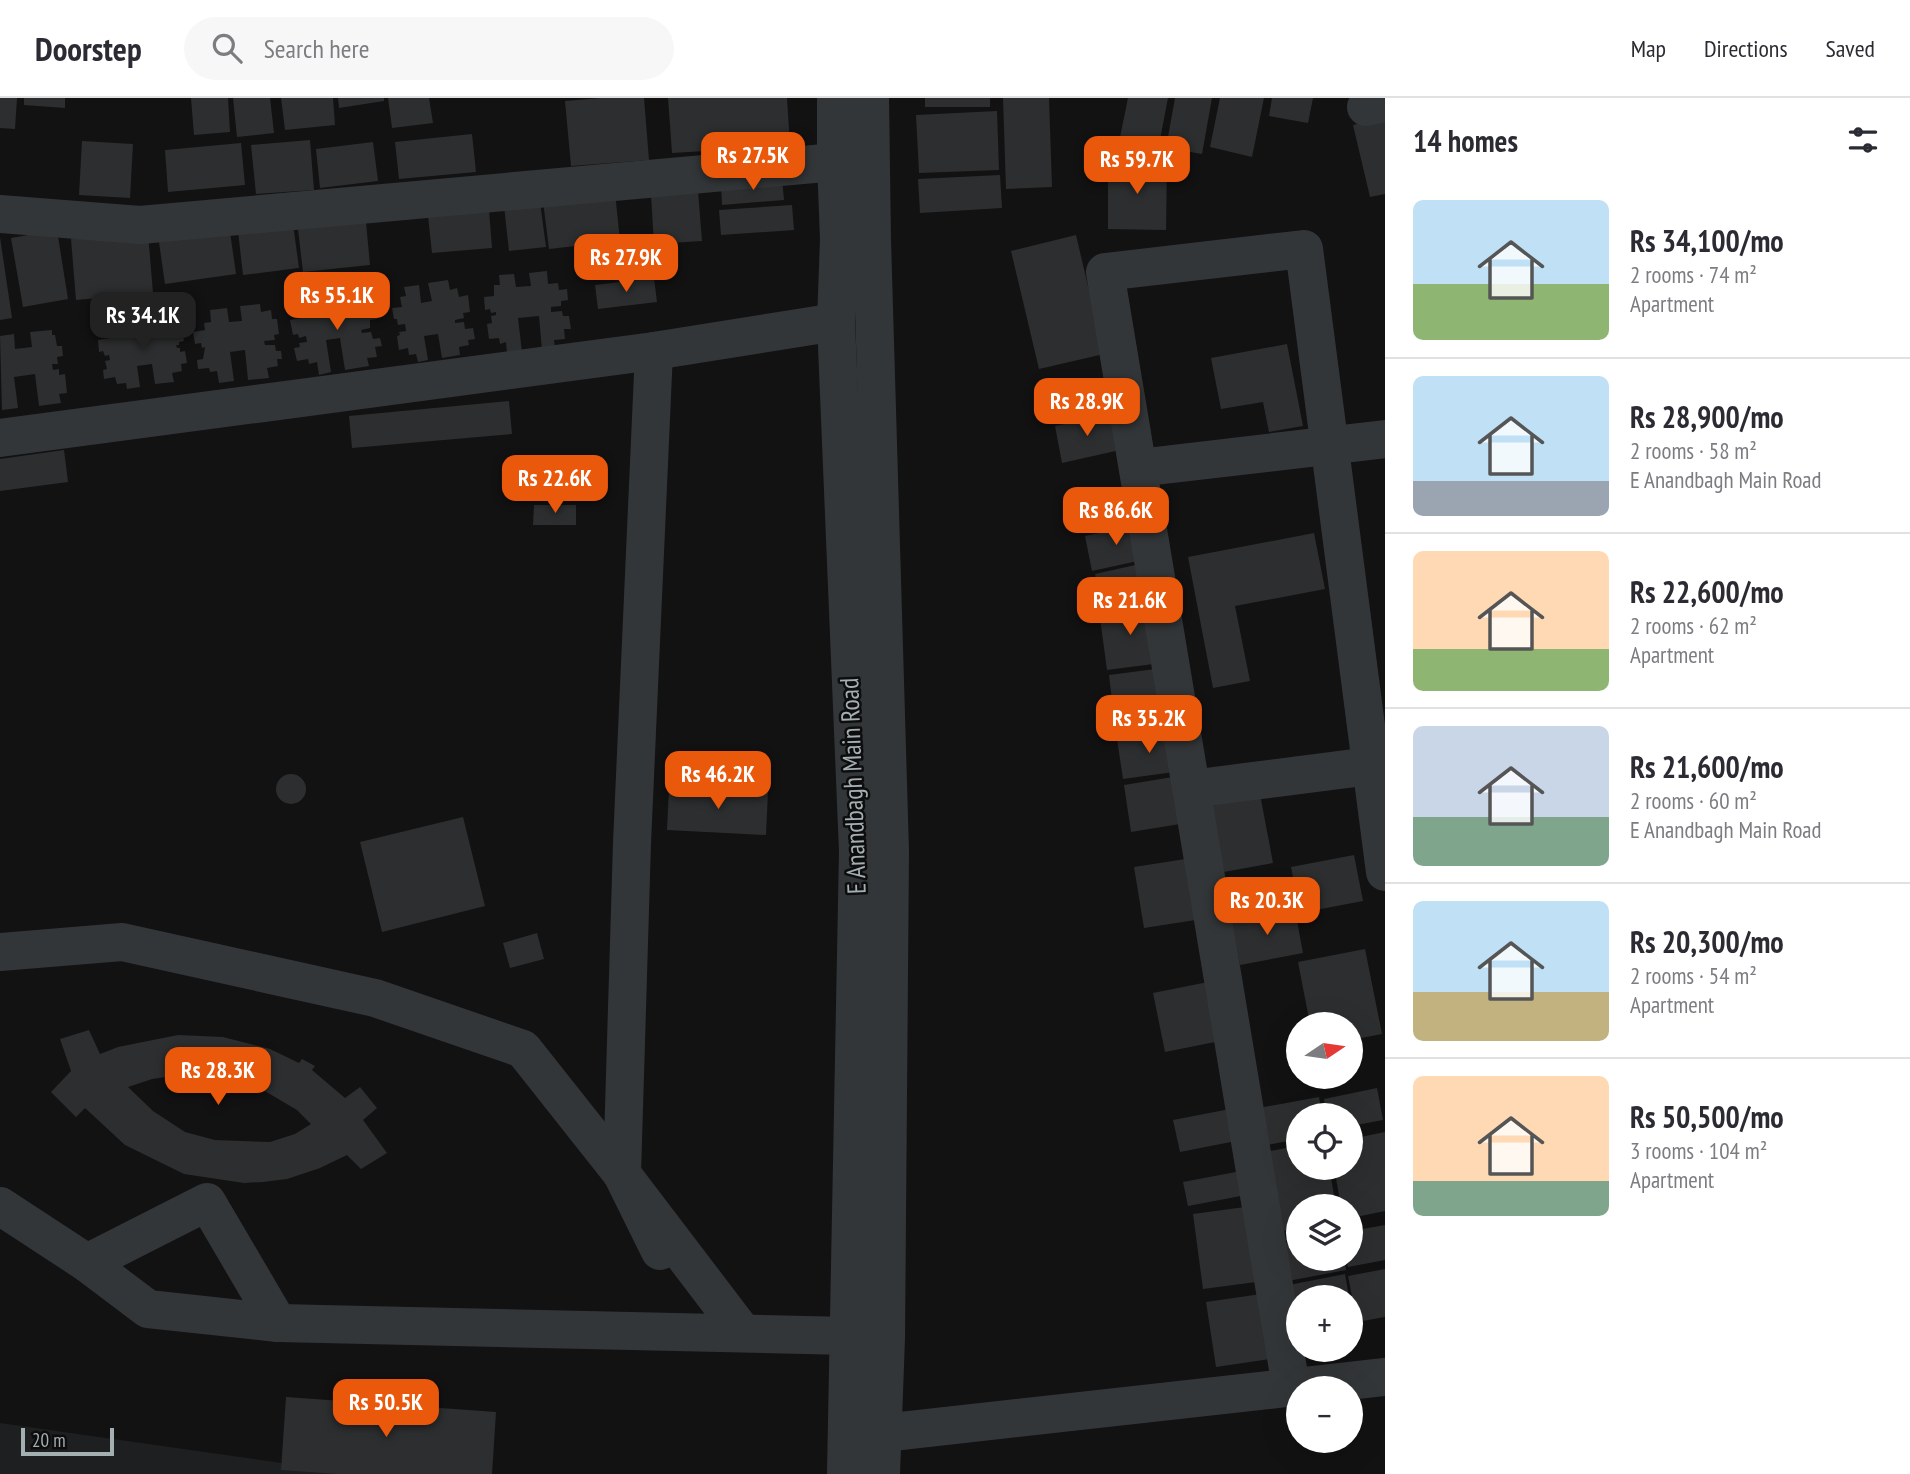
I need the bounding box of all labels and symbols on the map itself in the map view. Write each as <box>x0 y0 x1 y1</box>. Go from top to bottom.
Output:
pin: Rs 27.5K <box>681 132 825 192</box>
pin: Rs 59.7K <box>1065 136 1209 196</box>
pin: Rs 27.9K <box>554 234 698 294</box>
pin: Rs 55.1K <box>265 272 409 332</box>
pin: Rs 34.1K <box>71 292 215 352</box>
pin: Rs 28.9K <box>1015 378 1159 438</box>
pin: Rs 22.6K <box>483 456 627 515</box>
pin: Rs 86.6K <box>1044 488 1188 547</box>
pin: Rs 21.6K <box>1058 578 1202 637</box>
street label: E Anandbagh Main Road <box>832 677 873 895</box>
pin: Rs 35.2K <box>1077 696 1221 755</box>
pin: Rs 46.2K <box>646 752 790 811</box>
pin: Rs 20.3K <box>1195 878 1339 937</box>
north arrow <box>1286 1012 1363 1088</box>
pin: Rs 28.3K <box>146 1048 290 1107</box>
pin: Rs 50.5K <box>314 1380 458 1439</box>
scale bar <box>21 1425 114 1457</box>

